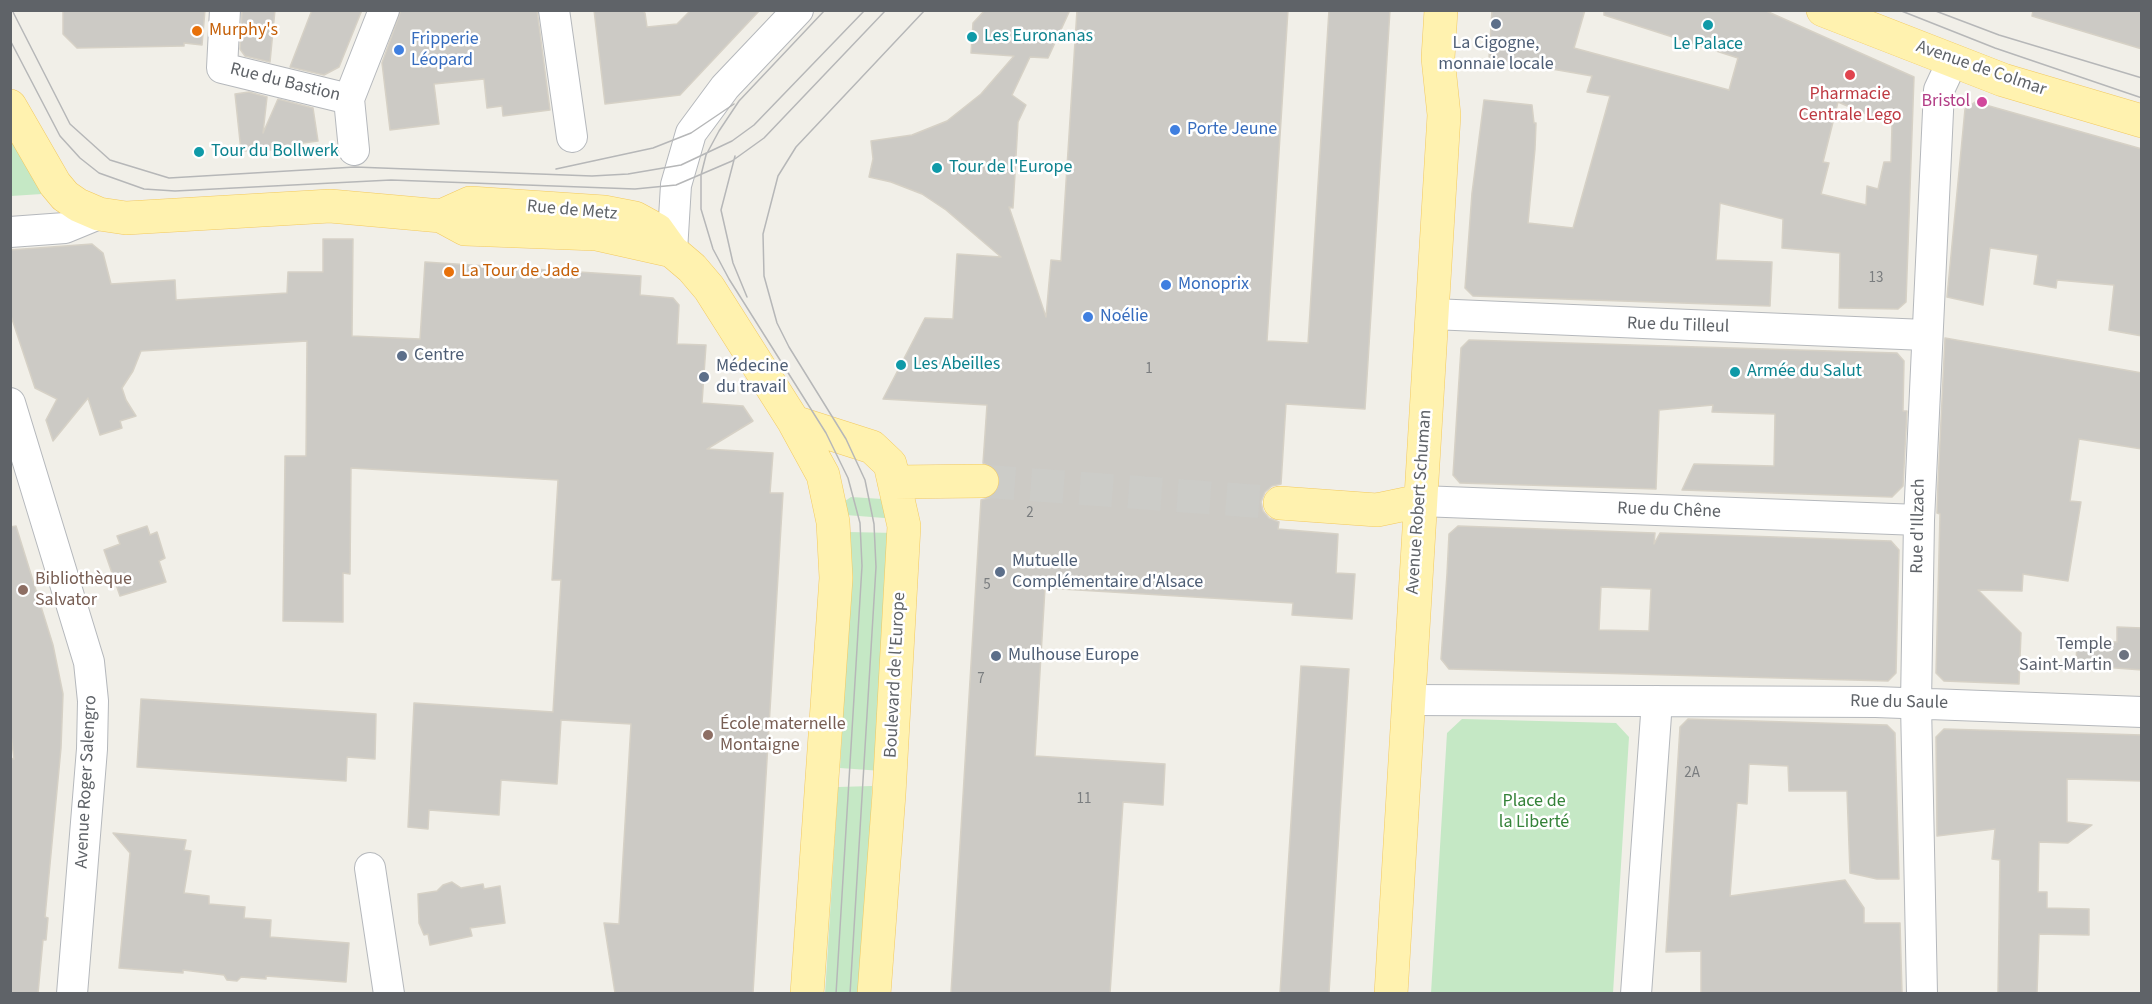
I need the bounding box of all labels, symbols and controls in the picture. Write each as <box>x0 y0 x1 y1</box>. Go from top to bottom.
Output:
marker: La Cigogne, monnaie locale <box>1489 17 1503 31</box>
marker: Le Palace <box>1701 18 1715 32</box>
place label: Murphy's <box>209 20 278 42</box>
marker: Murphy's <box>190 24 204 38</box>
place label: Les Euronanas <box>984 26 1093 48</box>
place label: Fripperie Léopard <box>411 29 479 72</box>
marker: Les Euronanas <box>965 30 979 44</box>
place label: La Cigogne, monnaie locale <box>1438 33 1554 76</box>
place label: Le Palace <box>1673 34 1743 56</box>
street label: Avenue de Colmar <box>1913 37 2049 101</box>
marker: Fripperie Léopard <box>392 43 406 57</box>
street label: Rue du Bastion <box>228 59 342 107</box>
marker: Pharmacie Centrale Lego <box>1843 68 1857 82</box>
place label: Pharmacie Centrale Lego <box>1798 84 1902 127</box>
place label: Bristol <box>1921 91 1970 113</box>
marker: Bristol <box>1975 95 1989 109</box>
place label: Porte Jeune <box>1187 119 1277 141</box>
marker: Porte Jeune <box>1168 123 1182 137</box>
place label: Tour du Bollwerk <box>211 141 339 163</box>
marker: Tour du Bollwerk <box>192 145 206 159</box>
place label: Tour de l'Europe <box>949 157 1072 179</box>
marker: Tour de l'Europe <box>930 161 944 175</box>
street label: Rue de Metz <box>526 196 618 226</box>
place label: La Tour de Jade <box>461 261 579 283</box>
marker: La Tour de Jade <box>442 265 456 279</box>
house number: 13 <box>1869 270 1883 288</box>
place label: Monoprix <box>1178 274 1249 296</box>
marker: Monoprix <box>1159 278 1173 292</box>
place label: Noélie <box>1100 306 1148 328</box>
marker: Noélie <box>1081 310 1095 324</box>
street label: Rue du Tilleul <box>1626 313 1730 339</box>
place label: Centre <box>414 345 464 367</box>
marker: Centre <box>395 349 409 363</box>
place label: Les Abeilles <box>913 354 1000 376</box>
place label: Médecine du travail <box>716 356 788 398</box>
marker: Les Abeilles <box>894 358 908 372</box>
house number: 1 <box>1145 361 1153 379</box>
place label: Armée du Salut <box>1747 361 1862 383</box>
marker: Armée du Salut <box>1728 365 1742 379</box>
marker: Médecine du travail <box>697 370 711 384</box>
street label: Avenue Robert Schuman <box>1403 409 1437 595</box>
street label: Rue d'Illzach <box>1907 478 1931 574</box>
street label: Rue du Chêne <box>1617 498 1721 524</box>
house number: 2 <box>1026 505 1034 523</box>
place label: Mutuelle Complémentaire d'Alsace <box>1012 551 1203 594</box>
marker: Mutuelle Complémentaire d'Alsace <box>993 565 1007 579</box>
place label: Bibliothèque Salvator <box>35 569 132 612</box>
house number: 5 <box>983 577 991 595</box>
marker: Bibliothèque Salvator <box>16 583 30 597</box>
street label: Boulevard de l'Europe <box>881 591 911 759</box>
place label: Temple Saint-Martin <box>2019 634 2112 676</box>
place label: Mulhouse Europe <box>1008 645 1139 667</box>
marker: Temple Saint-Martin <box>2117 648 2131 662</box>
marker: Mulhouse Europe <box>989 649 1003 663</box>
house number: 7 <box>977 671 985 689</box>
street label: Rue du Saule <box>1850 691 1948 715</box>
street label: Avenue Roger Salengro <box>72 695 102 869</box>
place label: École maternelle Montaigne <box>720 714 846 756</box>
marker: École maternelle Montaigne <box>701 728 715 742</box>
house number: 2A <box>1684 765 1700 783</box>
house number: 11 <box>1077 791 1091 809</box>
park label: Place de la Liberté <box>1499 791 1569 834</box>

